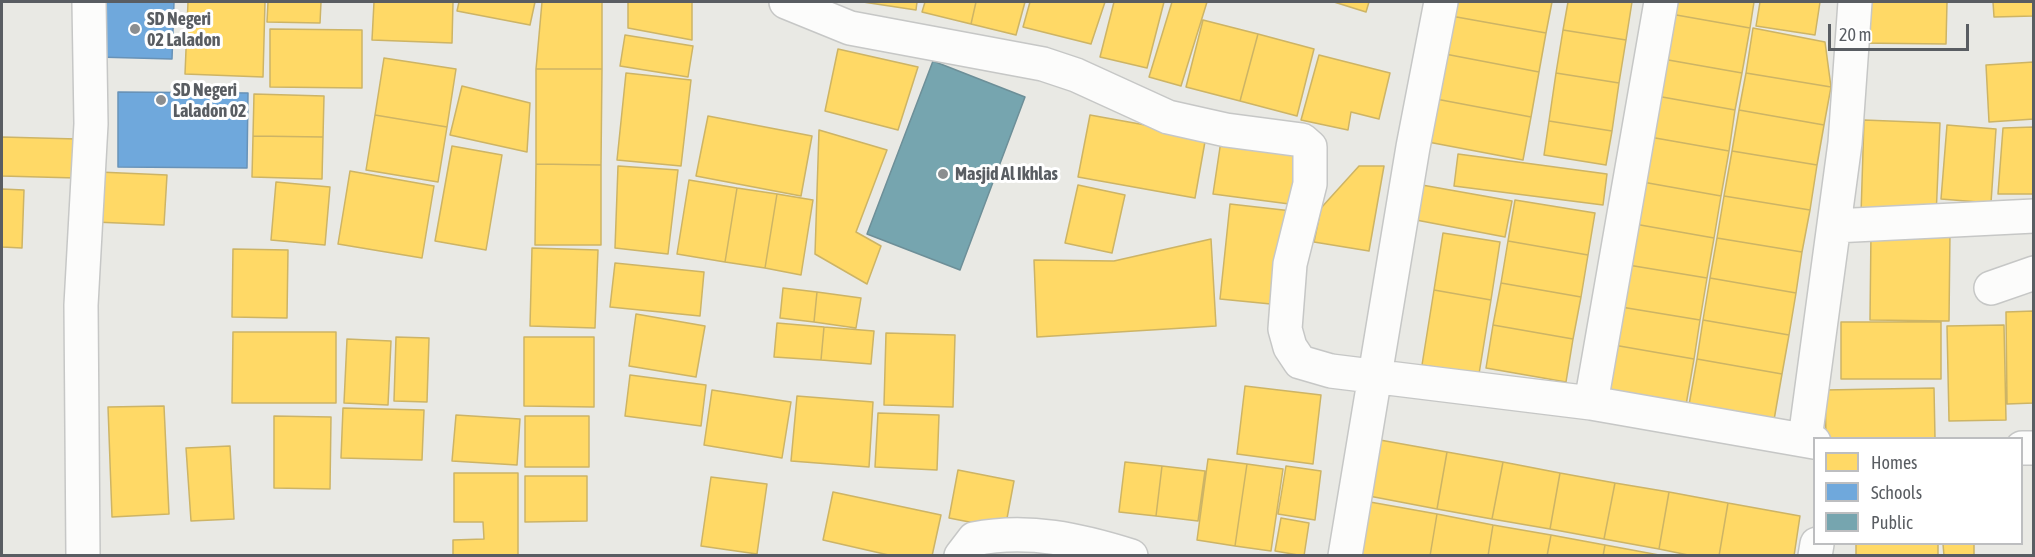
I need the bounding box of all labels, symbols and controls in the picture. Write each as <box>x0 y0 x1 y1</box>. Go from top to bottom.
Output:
place label: SD Negeri 02 Laladon <box>147 8 221 50</box>
scale bar <box>1831 12 1972 50</box>
marker: SD Negeri 02 Laladon <box>128 22 142 36</box>
text: 20 m <box>1839 24 1871 45</box>
place label: SD Negeri Laladon 02 <box>173 79 247 122</box>
marker: SD Negeri Laladon 02 <box>154 93 168 107</box>
place label: Masjid Al Ikhlas <box>955 163 1058 185</box>
marker: Masjid Al Ikhlas <box>936 167 950 181</box>
legend <box>1813 437 2023 545</box>
text: Homes <box>1871 452 1917 473</box>
text: Schools <box>1871 482 1922 503</box>
text: Public <box>1871 512 1913 533</box>

